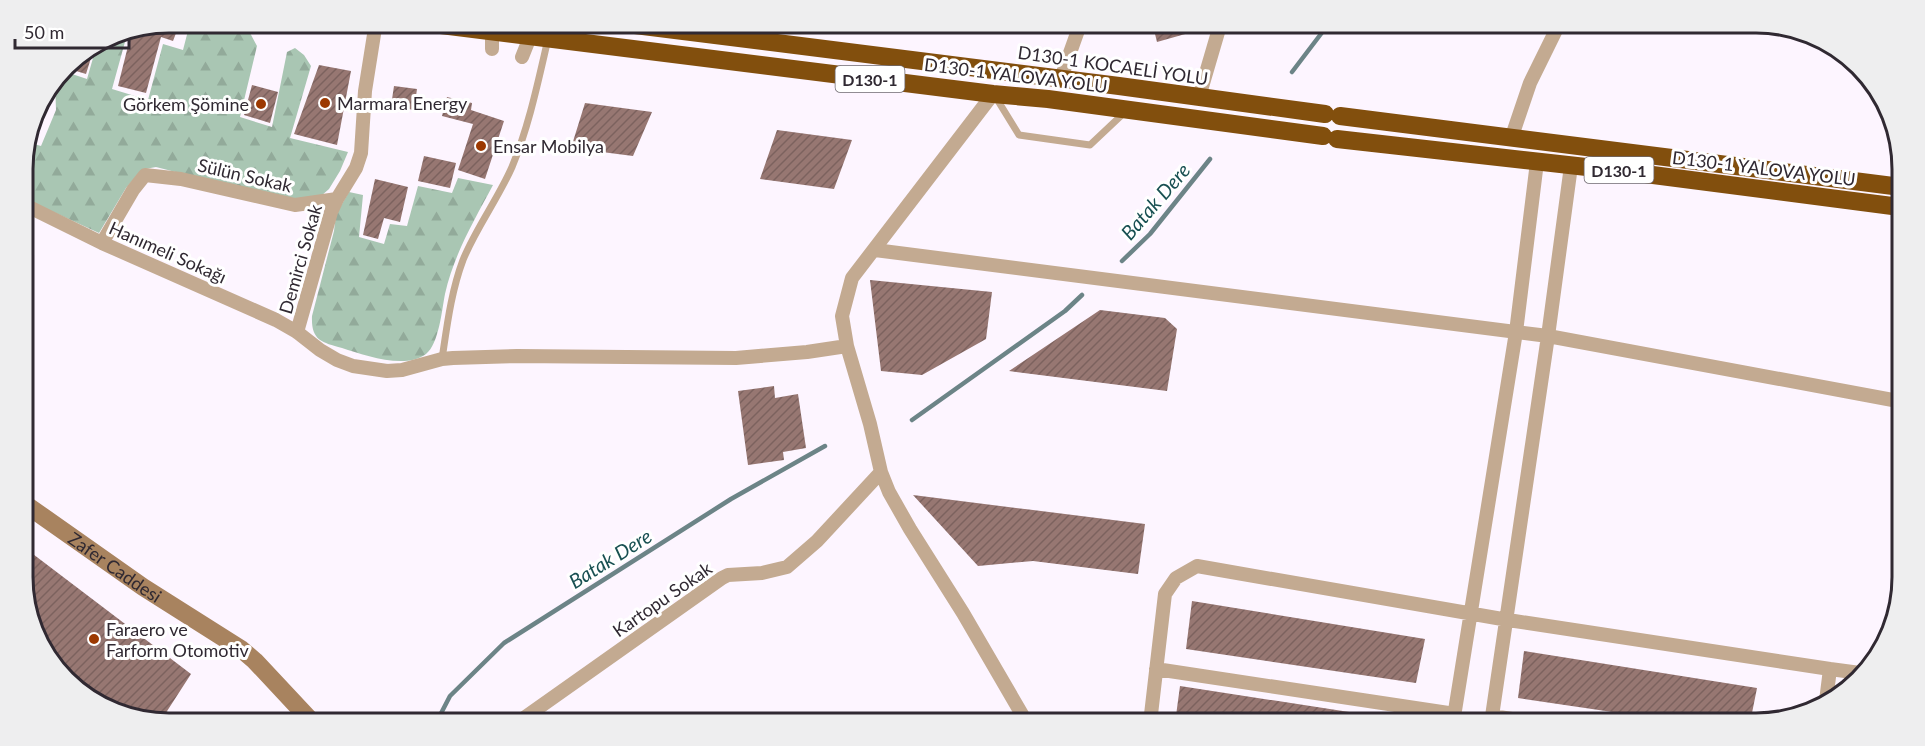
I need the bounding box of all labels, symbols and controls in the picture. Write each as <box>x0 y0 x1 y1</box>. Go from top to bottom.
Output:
scale bar <box>15 12 129 50</box>
text: 50 m <box>24 21 64 43</box>
street label: D130-1 KOCAELİ YOLU <box>1016 41 1210 89</box>
street label: D130-1 YALOVA YOLU <box>923 53 1109 97</box>
road number: D130-1 <box>836 66 904 92</box>
place label: Marmara Energy <box>337 92 468 114</box>
place label: Görkem Şömine <box>123 93 249 115</box>
marker: Marmara Energy <box>318 96 332 110</box>
marker: Görkem Şömine <box>254 97 268 111</box>
place label: Ensar Mobilya <box>493 135 604 157</box>
marker: Ensar Mobilya <box>474 139 488 153</box>
street label: D130-1 YALOVA YOLU <box>1671 146 1857 190</box>
street label: Sülün Sokak <box>196 154 295 197</box>
road number: D130-1 <box>1584 157 1654 183</box>
water label: Batak Dere <box>1115 158 1195 244</box>
street label: Demirci Sokak <box>274 201 326 316</box>
street label: Hanımeli Sokağı <box>106 216 230 288</box>
water label: Batak Dere <box>564 523 656 593</box>
street label: Zafer Caddesi <box>64 527 166 607</box>
street label: Kartopu Sokak <box>608 556 716 641</box>
place label: Faraero ve Farform Otomotiv <box>106 618 250 661</box>
marker: Faraero ve Farform Otomotiv <box>87 632 101 646</box>

